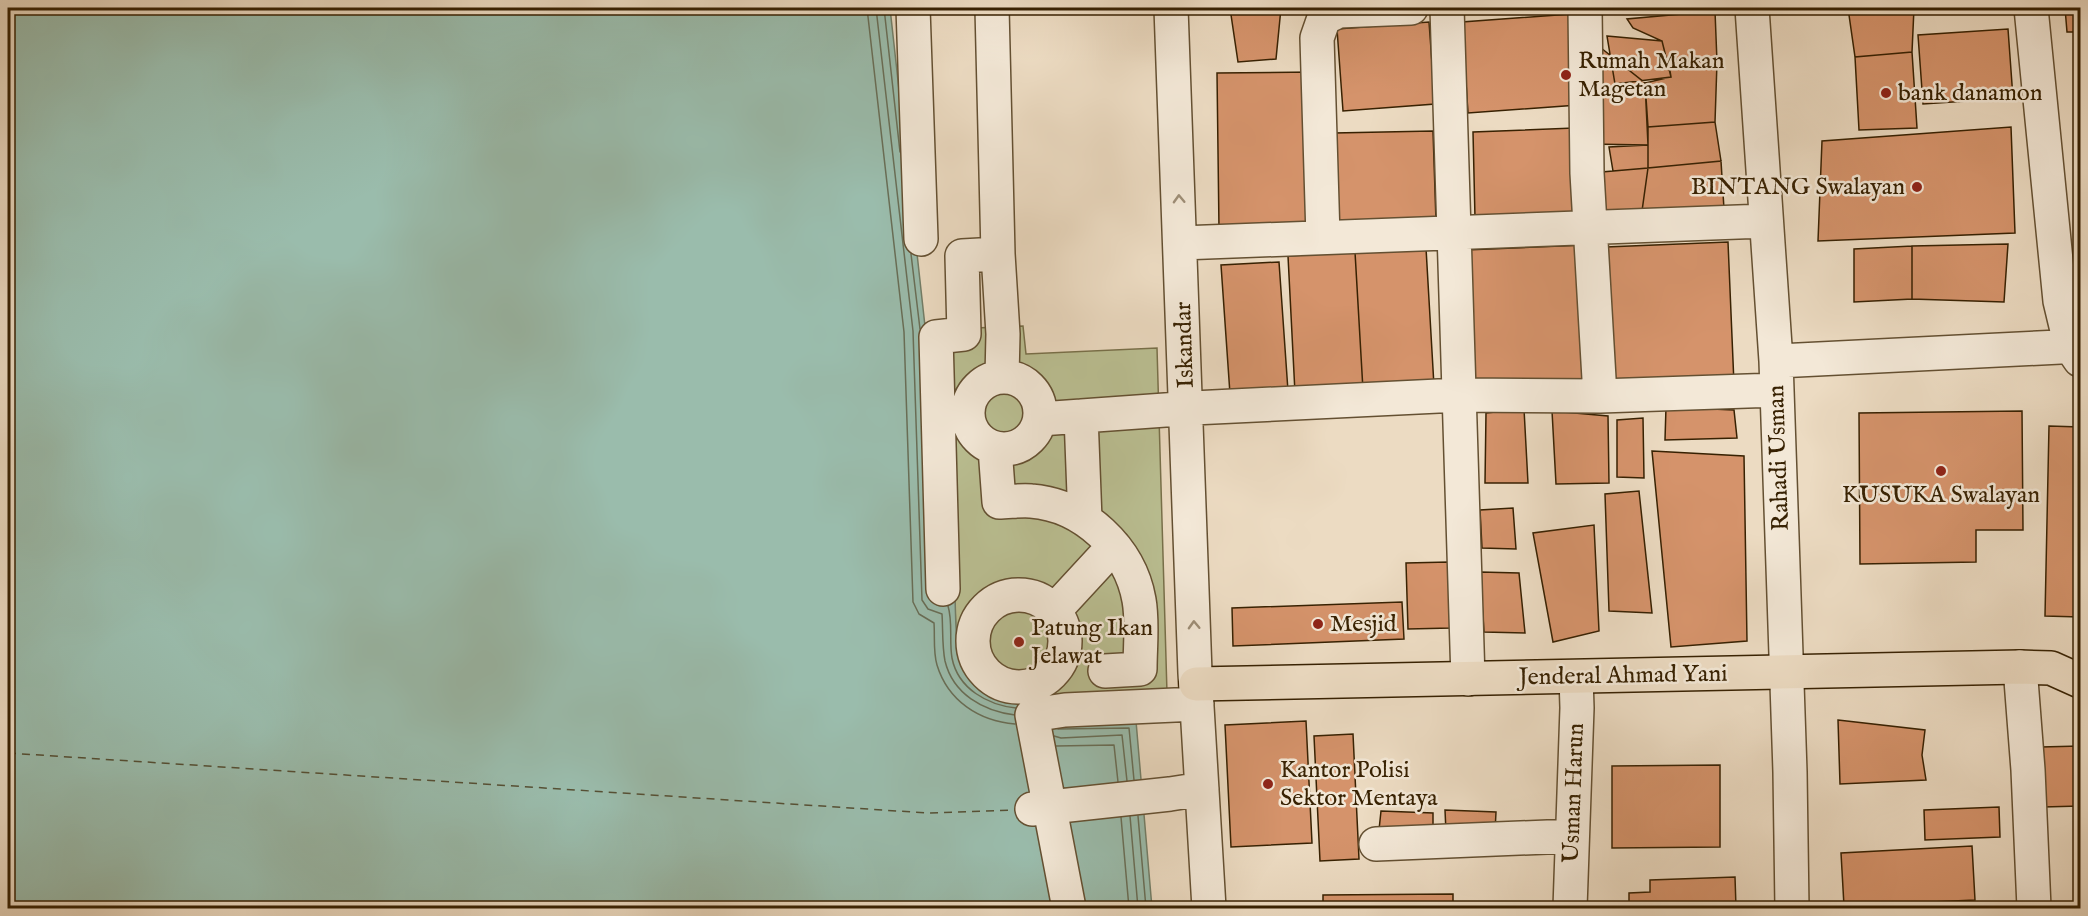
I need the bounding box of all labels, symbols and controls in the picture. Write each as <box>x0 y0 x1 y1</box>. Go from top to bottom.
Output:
place label: Rumah Makan Magetan <box>1578 46 1725 105</box>
marker: Rumah Makan Magetan <box>1559 68 1573 82</box>
place label: bank danamon <box>1898 78 2043 109</box>
marker: bank danamon <box>1879 86 1893 100</box>
place label: BINTANG Swalayan <box>1691 172 1905 203</box>
marker: BINTANG Swalayan <box>1910 180 1924 194</box>
one-way arrow <box>1173 195 1186 204</box>
street label: Iskandar <box>1168 301 1202 389</box>
street label: Rahadi Usman <box>1761 384 1797 531</box>
marker: KUSUKA Swalayan <box>1934 464 1948 478</box>
place label: KUSUKA Swalayan <box>1842 480 2040 511</box>
place label: Mesjid <box>1330 609 1397 640</box>
place label: Patung Ikan Jelawat <box>1028 613 1153 672</box>
marker: Mesjid <box>1311 617 1325 631</box>
one-way arrow <box>1187 621 1200 630</box>
marker: Patung Ikan Jelawat <box>1012 635 1026 649</box>
street label: Jenderal Ahmad Yani <box>1515 659 1728 693</box>
street label: Usman Harun <box>1556 722 1592 864</box>
place label: Kantor Polisi Sektor Mentaya <box>1280 755 1438 814</box>
marker: Kantor Polisi Sektor Mentaya <box>1261 777 1275 791</box>

